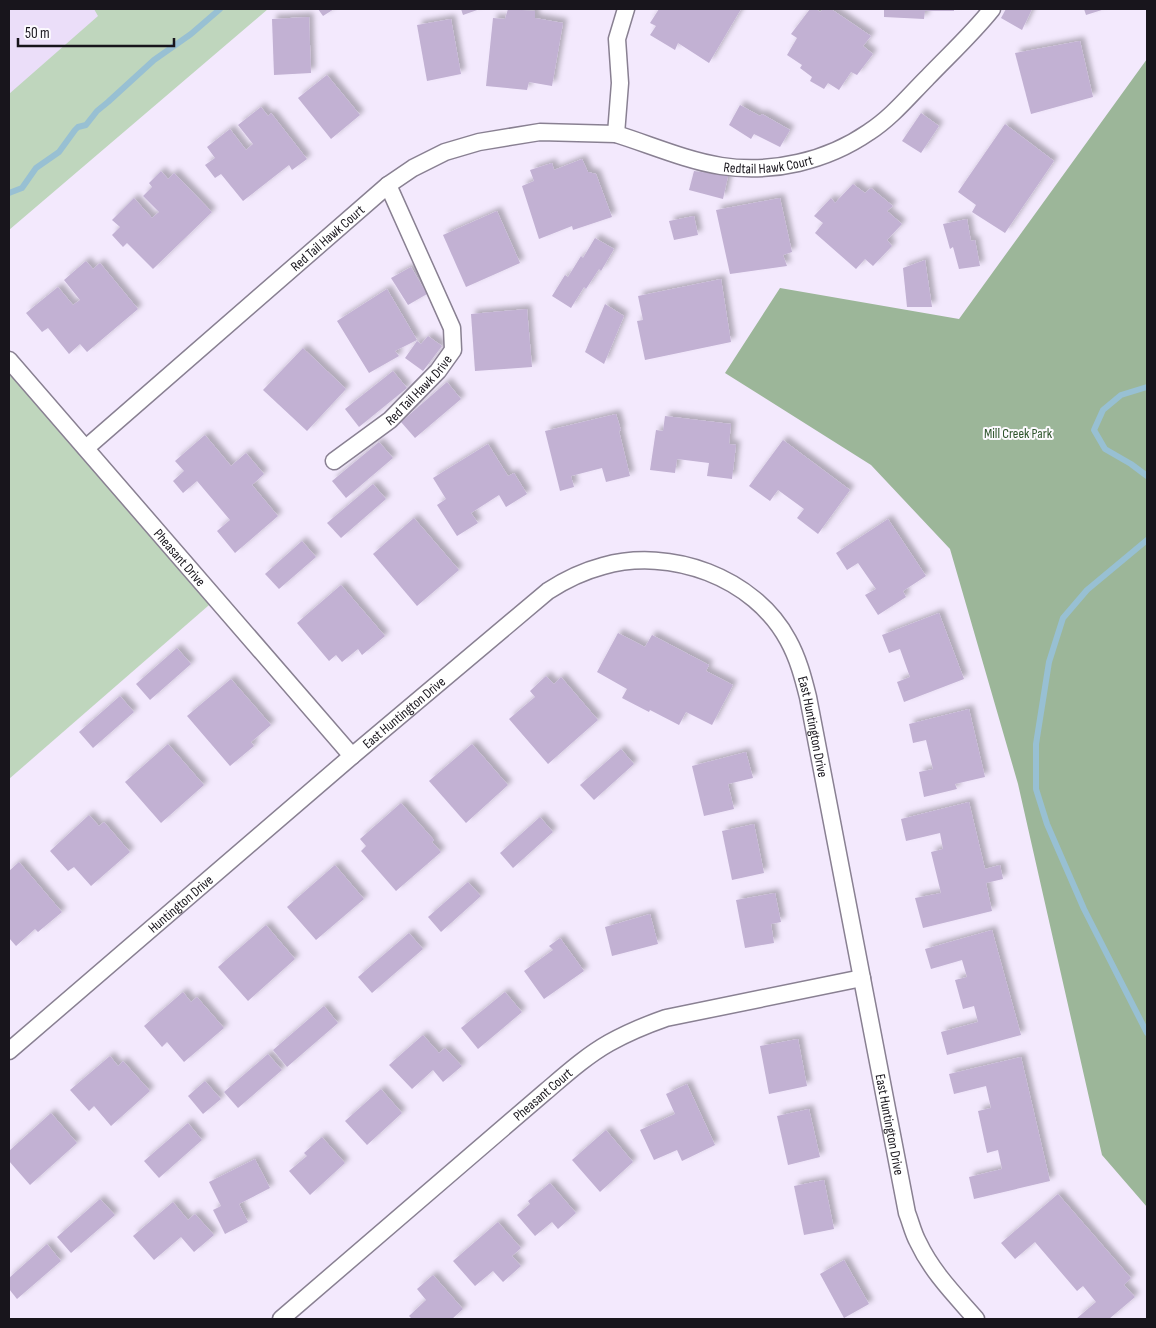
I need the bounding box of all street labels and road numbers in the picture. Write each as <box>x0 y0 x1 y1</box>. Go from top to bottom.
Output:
street label: Redtail Hawk Court <box>723 151 815 177</box>
street label: Red Tail Hawk Court <box>287 201 368 275</box>
street label: Red Tail Hawk Drive <box>382 351 455 429</box>
street label: Pheasant Drive <box>150 525 209 589</box>
street label: East Huntington Drive <box>359 673 448 752</box>
street label: East Huntington Drive <box>794 674 832 779</box>
street label: Huntington Drive <box>144 871 216 936</box>
street label: Pheasant Court <box>509 1064 576 1124</box>
street label: East Huntington Drive <box>872 1072 908 1176</box>

